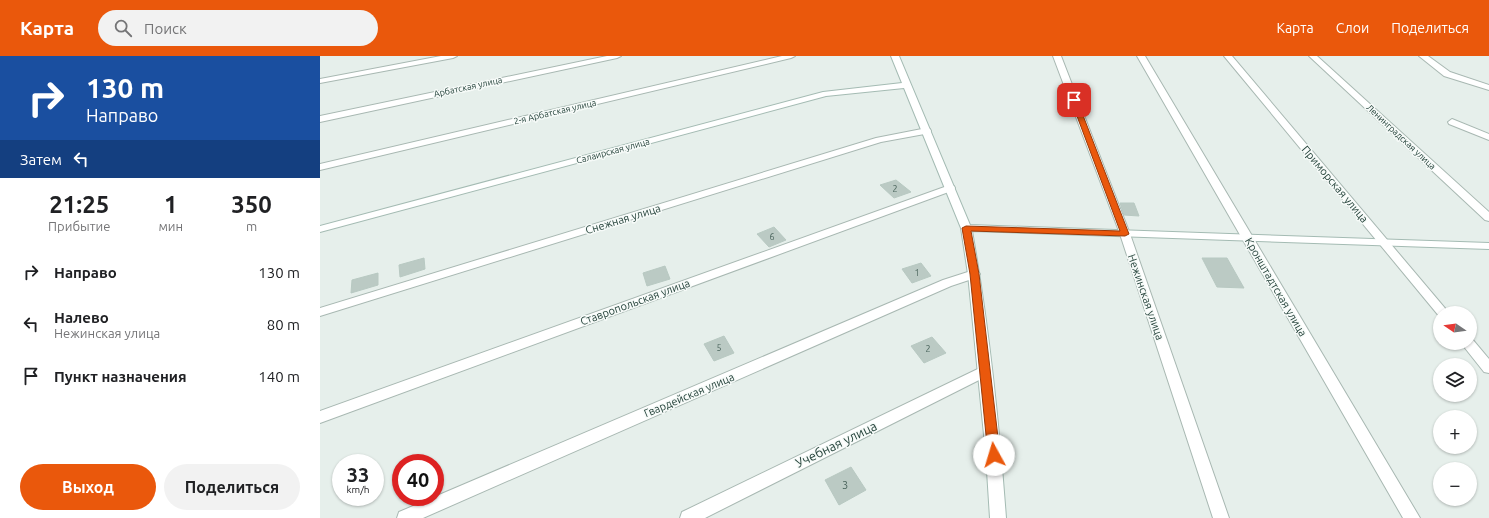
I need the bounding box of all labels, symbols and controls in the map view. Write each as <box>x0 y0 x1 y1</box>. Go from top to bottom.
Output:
search box <box>98 10 378 46</box>
text: Карта <box>20 17 74 39</box>
icon: search <box>112 17 134 39</box>
text: Поиск <box>144 20 187 37</box>
text: Карта <box>1276 20 1314 36</box>
text: Слои <box>1336 20 1369 36</box>
text: Поделиться <box>1391 20 1469 36</box>
icon: right <box>20 72 72 124</box>
text: 130 m <box>86 72 164 103</box>
street label: Арбатская улица <box>433 75 503 99</box>
pin <box>1057 83 1091 117</box>
icon: arrive <box>1063 89 1085 111</box>
street label: 2-я Арбатская улица <box>513 98 597 126</box>
street label: Ленинградская улица <box>1364 102 1438 172</box>
text: Направо <box>86 105 158 125</box>
street label: Салаирская улица <box>575 136 651 166</box>
street label: Приморская улица <box>1299 143 1371 225</box>
icon: left <box>70 148 92 170</box>
text: Затем <box>20 151 62 168</box>
house number: 2 <box>892 184 898 194</box>
text: 21:25 <box>49 191 109 218</box>
text: 1 <box>164 191 178 218</box>
text: 350 <box>231 191 272 218</box>
street label: Снежная улица <box>584 202 662 236</box>
text: Прибытие <box>48 219 110 233</box>
text: мин <box>158 219 183 233</box>
text: m <box>246 219 257 233</box>
house number: 6 <box>769 232 775 242</box>
street label: Кронштадтская улица <box>1243 236 1309 338</box>
street label: Нежинская улица <box>1126 253 1166 341</box>
icon: right <box>20 261 42 283</box>
text: Направо <box>54 264 117 281</box>
text: 130 m <box>258 264 300 281</box>
house number: 1 <box>914 268 920 278</box>
street label: Ставропольская улица <box>579 277 691 327</box>
north arrow <box>1433 306 1477 350</box>
map controls <box>1433 306 1477 506</box>
text: Налево <box>54 309 109 326</box>
icon: left <box>20 313 42 335</box>
text: 80 m <box>267 316 300 333</box>
text: Нежинская улица <box>54 326 160 340</box>
house number: 5 <box>716 343 722 353</box>
house number: 2 <box>925 344 931 354</box>
button: layers <box>1433 358 1477 402</box>
icon: arrive <box>20 365 42 387</box>
text: Пункт назначения <box>54 368 187 385</box>
text: 140 m <box>258 368 300 385</box>
street label: Гвардейская улица <box>642 371 736 419</box>
button: + <box>1433 410 1477 454</box>
street label: Учебная улица <box>793 418 879 470</box>
position arrow <box>973 434 1015 476</box>
speed limit sign: 40 <box>392 454 444 506</box>
button: − <box>1433 462 1477 506</box>
text: 33 <box>347 463 369 486</box>
button: Выход <box>20 464 156 510</box>
button: Поделиться <box>164 464 300 510</box>
house number: 3 <box>842 479 848 491</box>
text: km/h <box>346 484 370 495</box>

